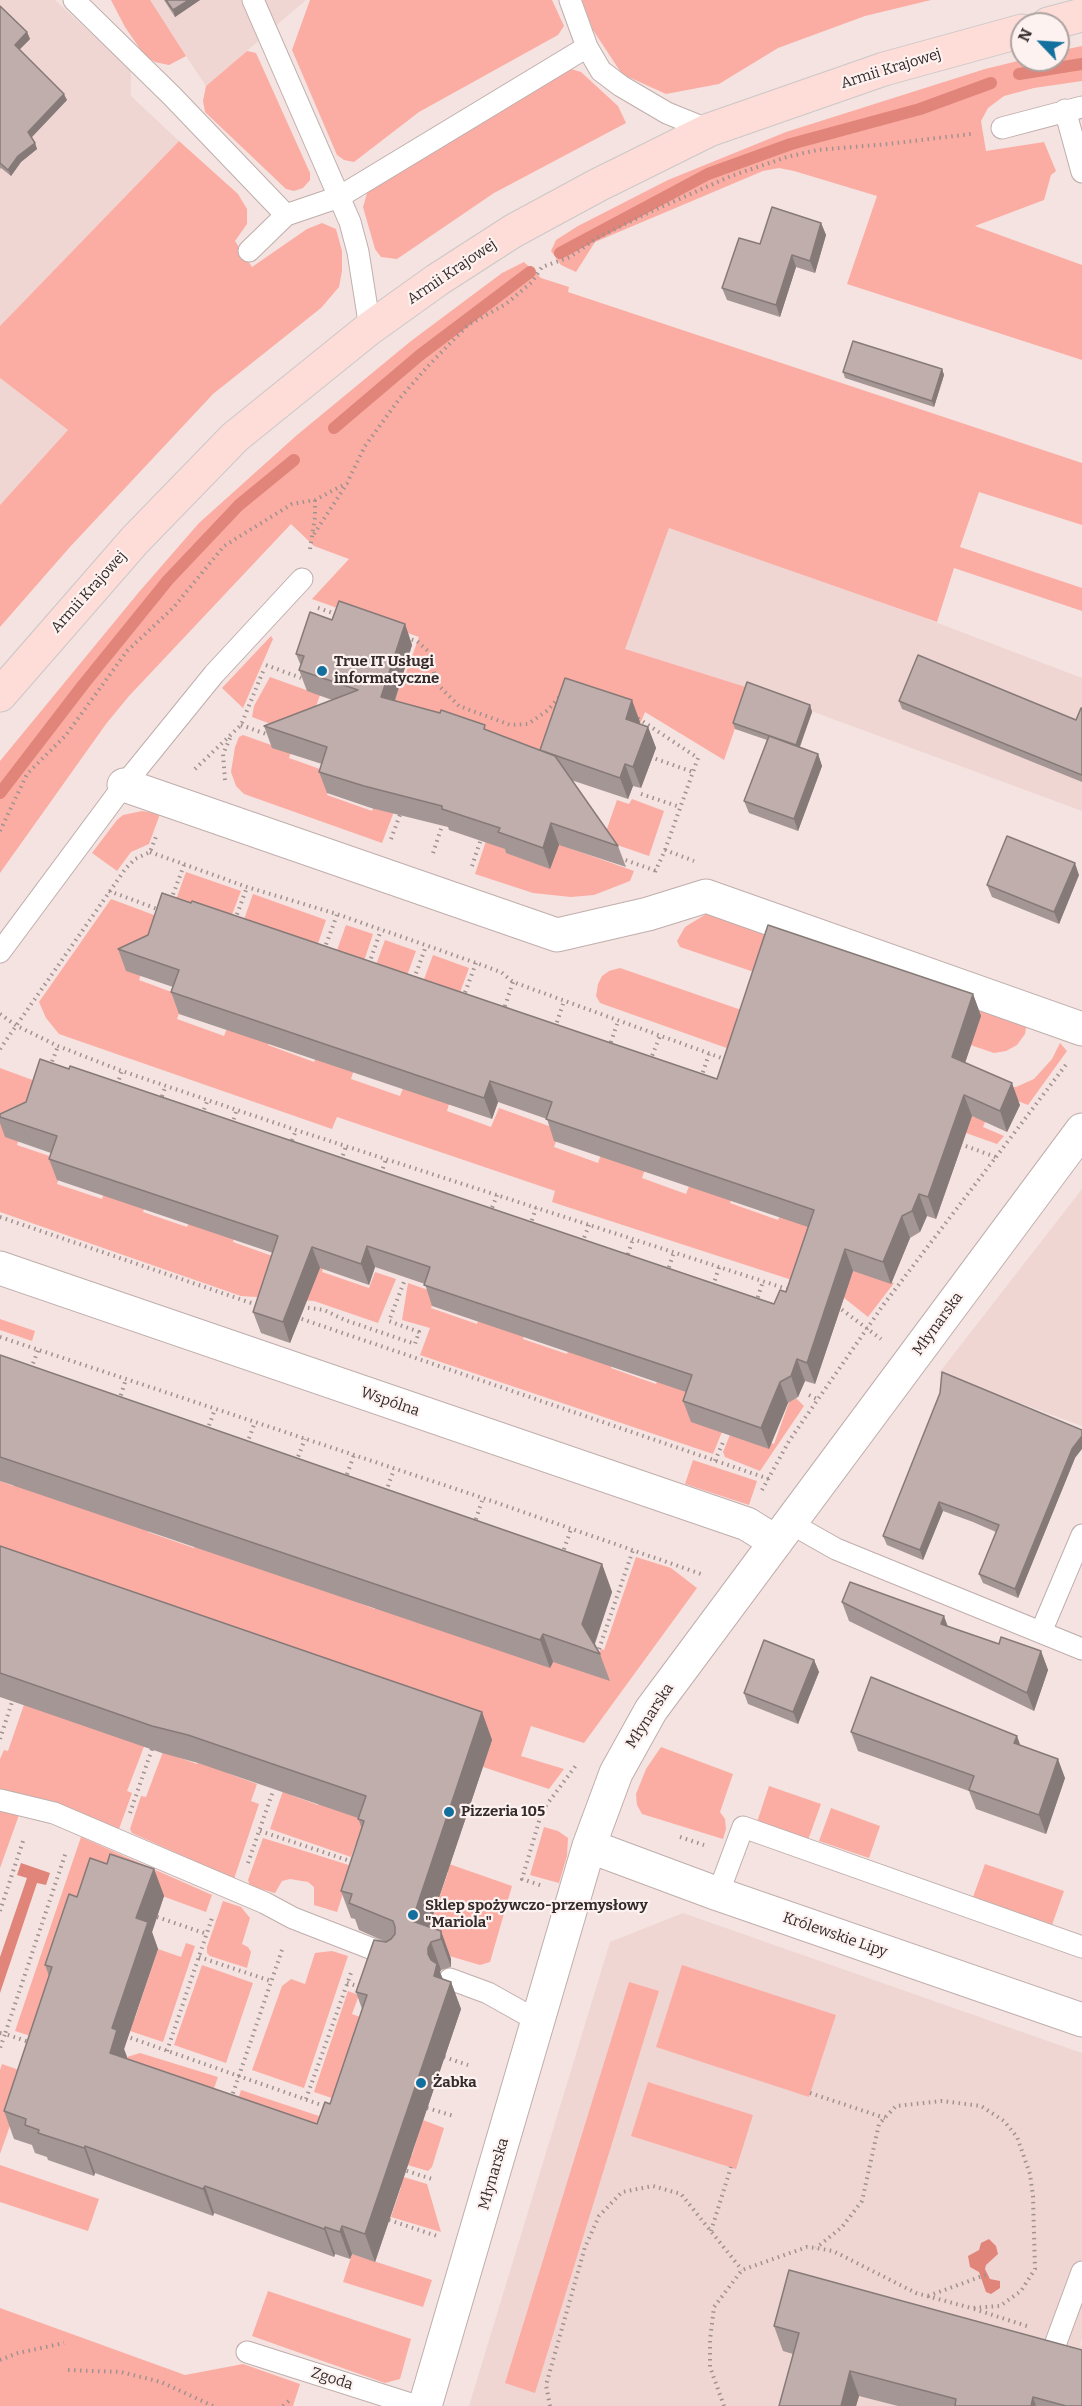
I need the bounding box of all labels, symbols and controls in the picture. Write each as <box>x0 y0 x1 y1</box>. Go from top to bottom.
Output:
north arrow <box>1010 12 1070 72</box>
text: N <box>1014 25 1036 45</box>
street label: Armii Krajowej <box>839 45 943 93</box>
street label: Armii Krajowej <box>404 235 500 309</box>
street label: Armii Krajowej <box>48 547 130 637</box>
place label: True IT Usługi informatyczne <box>334 653 439 688</box>
marker: True IT Usługi informatyczne <box>315 664 329 678</box>
street label: Młynarska <box>909 1289 967 1359</box>
street label: Wspólna <box>358 1384 422 1420</box>
street label: Młynarska <box>622 1680 678 1752</box>
place label: Pizzeria 105 <box>461 1803 545 1821</box>
marker: Pizzeria 105 <box>442 1805 456 1819</box>
place label: Sklep spożywczo-przemysłowy "Mariola" <box>425 1897 648 1932</box>
marker: Sklep spożywczo-przemysłowy "Mariola" <box>406 1908 420 1922</box>
street label: Królewskie Lipy <box>780 1909 890 1961</box>
place label: Żabka <box>433 2074 477 2092</box>
marker: Żabka <box>414 2076 428 2090</box>
street label: Młynarska <box>475 2136 513 2212</box>
street label: Zgoda <box>309 2364 355 2394</box>

